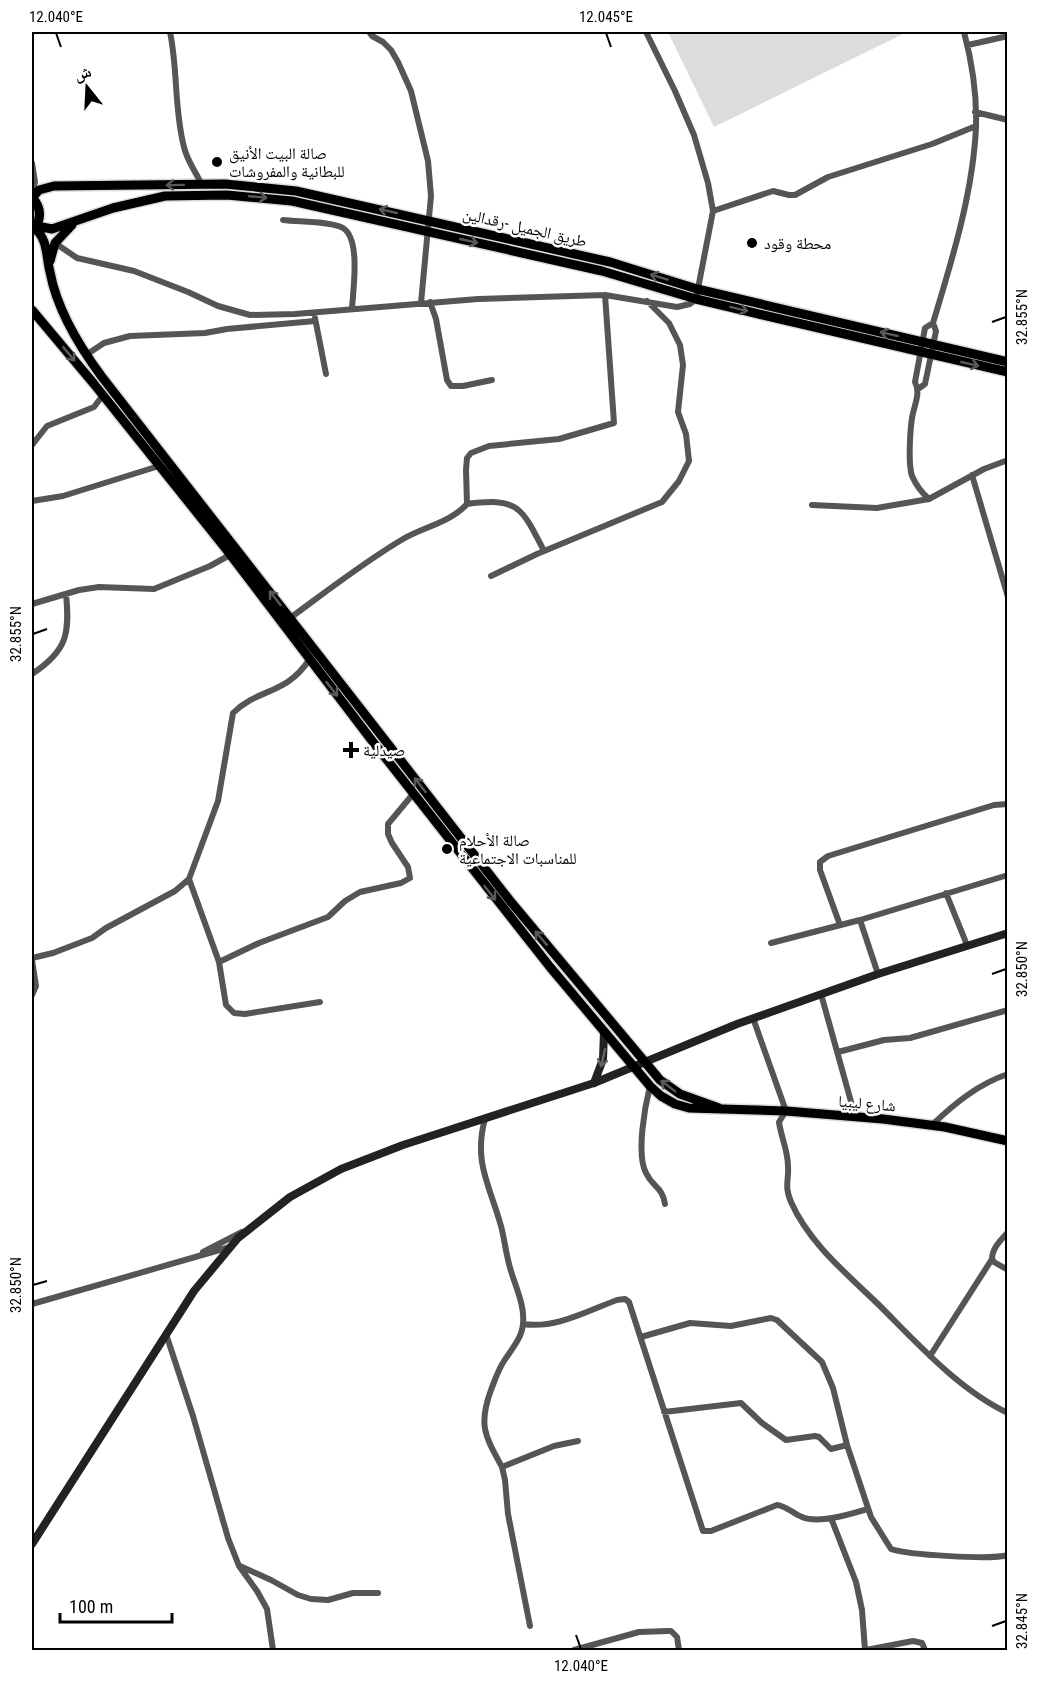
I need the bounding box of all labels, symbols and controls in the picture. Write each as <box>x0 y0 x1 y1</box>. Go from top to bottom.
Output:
text: 12.040°E <box>29 8 83 26</box>
text: 12.045°E <box>579 8 633 26</box>
north arrow <box>57 57 117 117</box>
text: ش <box>72 62 94 85</box>
place label: صالة البيت الأنيق للبطانية والمفروشات <box>229 144 345 181</box>
marker: صالة البيت الأنيق للبطانية والمفروشات <box>210 155 224 169</box>
one-way arrow <box>165 179 185 191</box>
one-way arrow <box>247 192 267 203</box>
street label: طريق الجميل -رقدالين <box>461 204 589 252</box>
one-way arrow <box>379 205 398 217</box>
place label: محطة وقود <box>764 234 831 253</box>
one-way arrow <box>459 235 478 247</box>
marker: محطة وقود <box>745 236 759 250</box>
one-way arrow <box>650 271 669 282</box>
text: 32.855°N <box>1013 289 1031 345</box>
one-way arrow <box>729 304 748 316</box>
one-way arrow <box>880 328 900 339</box>
one-way arrow <box>62 346 76 361</box>
one-way arrow <box>960 358 979 370</box>
one-way arrow <box>268 590 281 606</box>
text: 32.855°N <box>7 606 25 662</box>
one-way arrow <box>326 681 339 697</box>
place label: صيدلية <box>363 741 405 760</box>
marker: صيدلية <box>344 743 358 757</box>
one-way arrow <box>414 777 427 793</box>
place label: صالة الأحلام للمناسبات الاجتماعية <box>459 831 577 868</box>
marker: صالة الأحلام للمناسبات الاجتماعية <box>440 842 454 856</box>
one-way arrow <box>484 885 497 901</box>
one-way arrow <box>535 930 548 946</box>
text: 32.850°N <box>1013 941 1031 997</box>
one-way arrow <box>596 1048 608 1067</box>
one-way arrow <box>661 1079 677 1092</box>
street label: شارع ليبيا <box>837 1092 897 1116</box>
text: 32.850°N <box>7 1257 25 1313</box>
scale bar <box>60 1586 172 1624</box>
text: 32.845°N <box>1013 1593 1031 1649</box>
text: 100 m <box>69 1596 113 1617</box>
text: 12.040°E <box>554 1657 608 1675</box>

